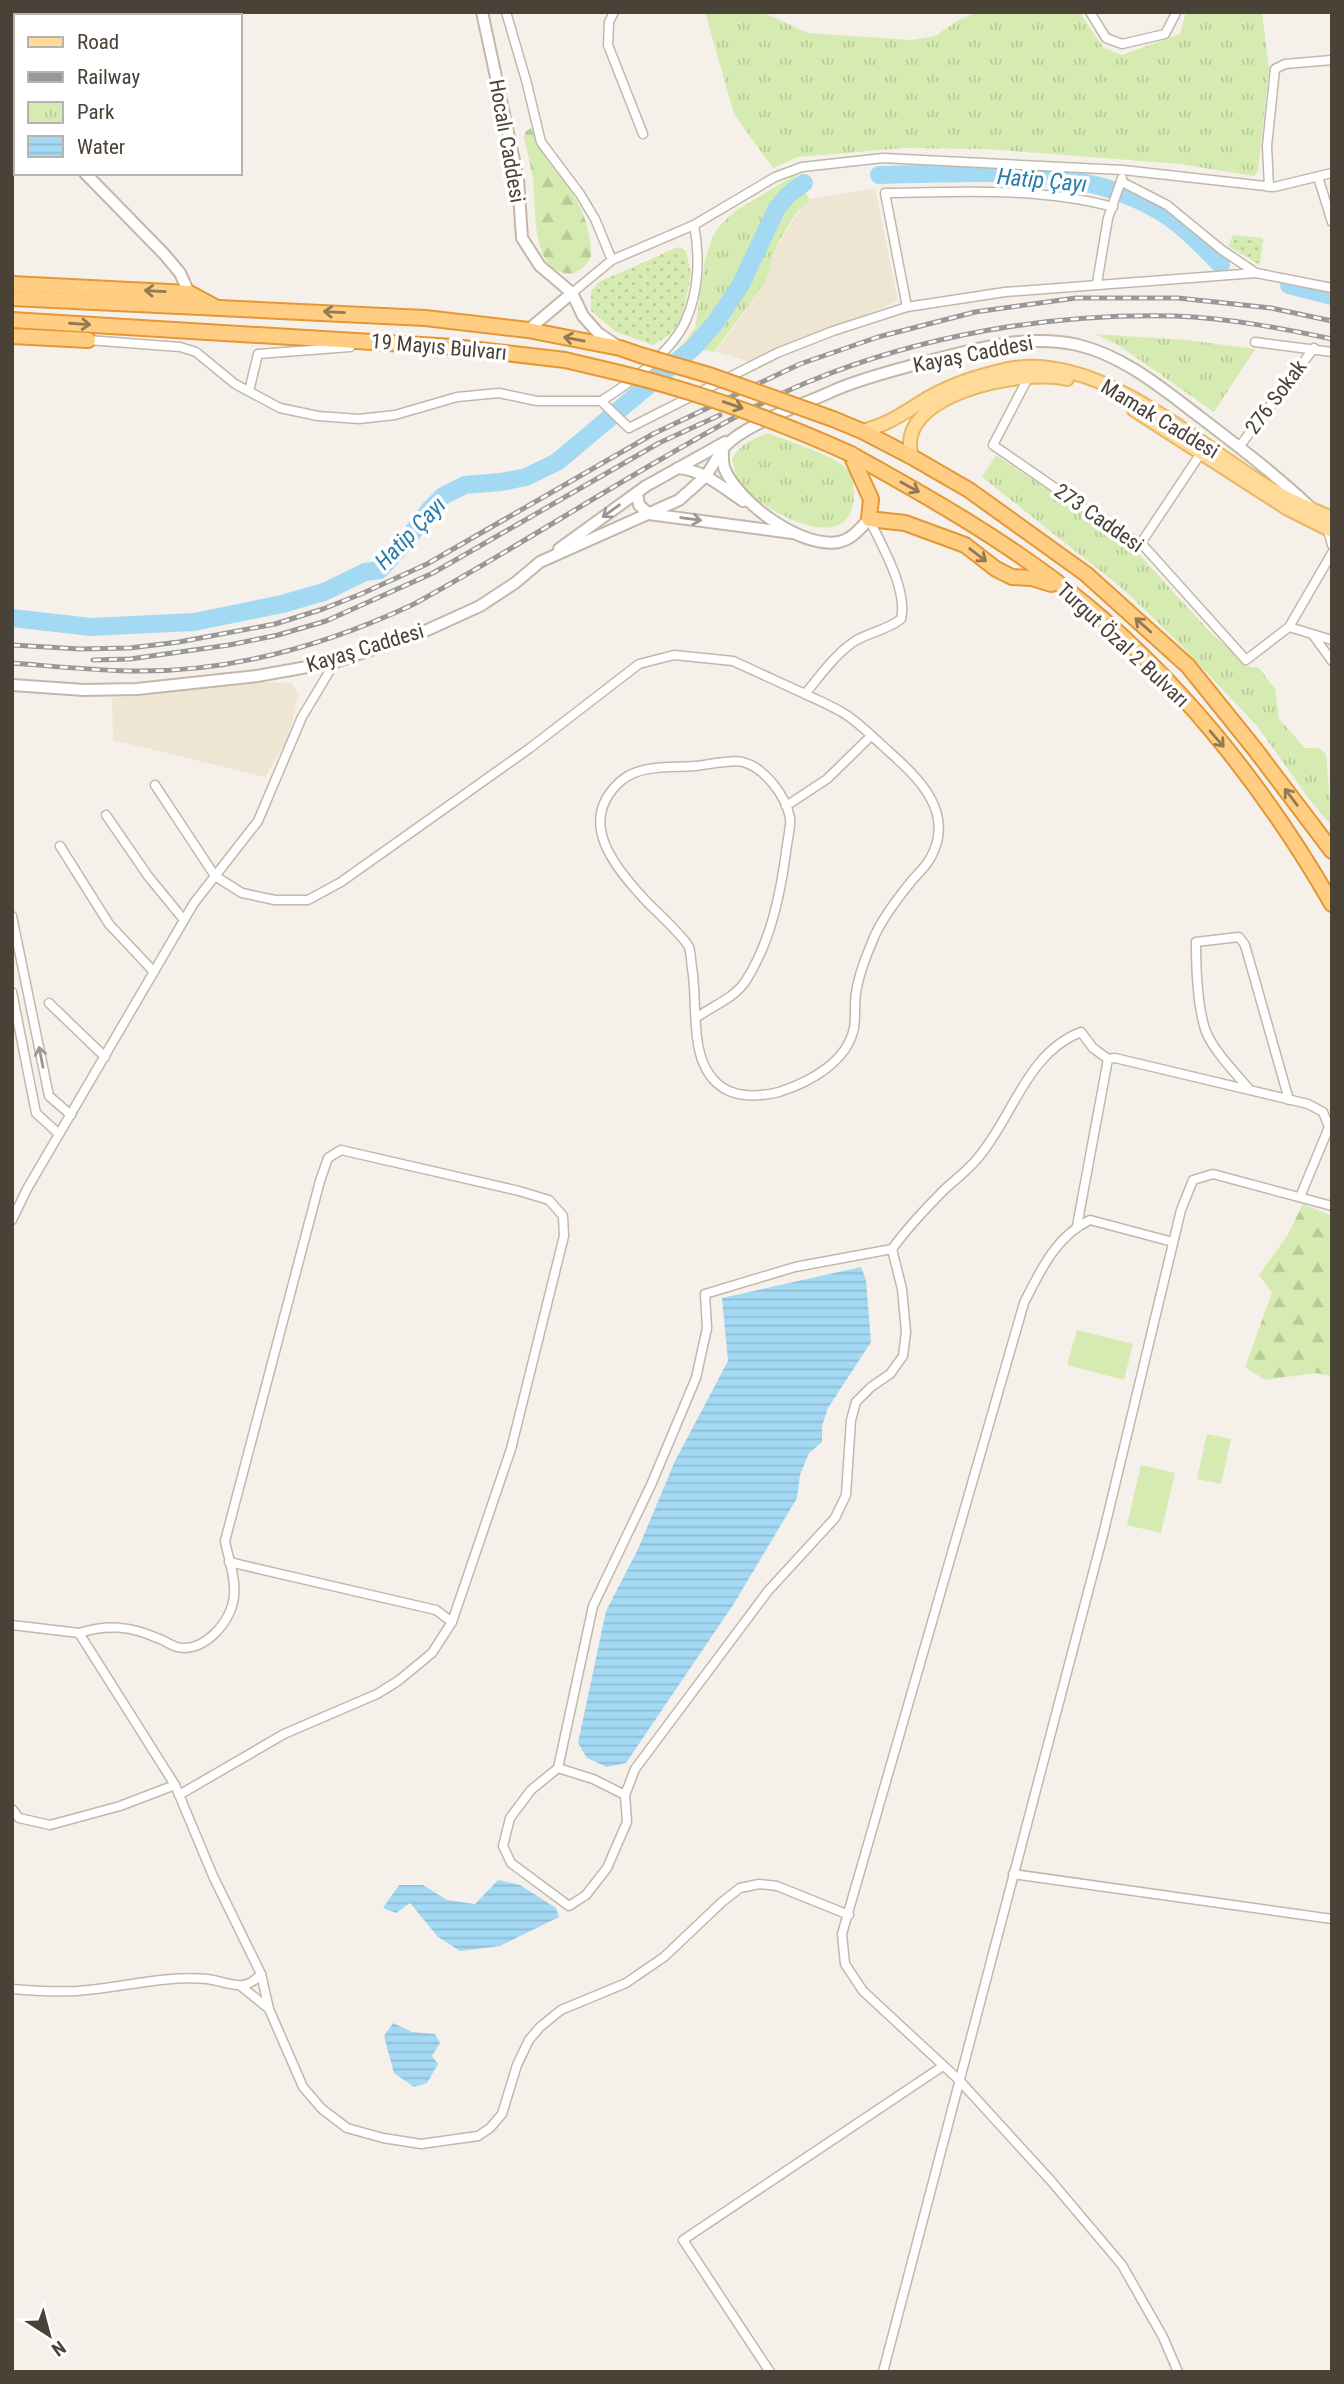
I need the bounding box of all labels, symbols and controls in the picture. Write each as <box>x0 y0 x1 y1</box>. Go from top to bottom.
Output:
legend <box>14 14 242 175</box>
text: Road <box>77 30 119 54</box>
text: Railway <box>77 65 140 89</box>
street label: Hocalı Caddesi <box>484 77 530 205</box>
text: Park <box>77 100 115 124</box>
text: Water <box>77 135 125 159</box>
water label: Hatip Çayı <box>996 163 1088 198</box>
one-way arrow <box>144 285 167 298</box>
one-way arrow <box>323 306 346 319</box>
one-way arrow <box>69 318 92 331</box>
street label: 19 Mayıs Bulvarı <box>370 329 508 365</box>
street label: Kayaş Caddesi <box>911 331 1035 377</box>
one-way arrow <box>563 332 586 346</box>
street label: 276 Sokak <box>1240 355 1312 439</box>
street label: Mamak Caddesi <box>1097 374 1223 464</box>
one-way arrow <box>721 400 743 412</box>
street label: 273 Caddesi <box>1050 479 1148 557</box>
one-way arrow <box>900 480 920 494</box>
water label: Hatip Çayı <box>369 492 451 575</box>
one-way arrow <box>602 504 621 518</box>
one-way arrow <box>679 513 702 526</box>
one-way arrow <box>969 548 987 563</box>
street label: Turgut Özal 2 Bulvarı <box>1052 578 1194 712</box>
one-way arrow <box>1134 617 1152 633</box>
street label: Kayaş Caddesi <box>303 619 427 677</box>
one-way arrow <box>1209 729 1225 747</box>
one-way arrow <box>1283 788 1298 806</box>
one-way arrow <box>34 1046 47 1069</box>
north arrow <box>14 2300 84 2370</box>
text: N <box>47 2336 70 2361</box>

